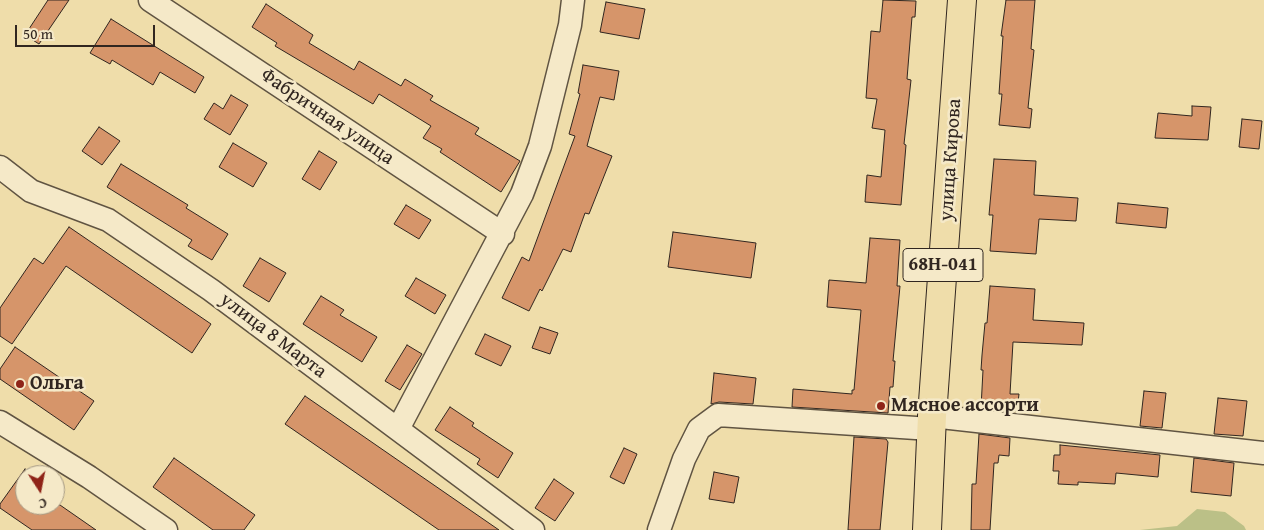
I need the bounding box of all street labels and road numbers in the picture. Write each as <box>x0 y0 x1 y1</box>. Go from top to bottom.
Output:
street label: Фабричная улица <box>256 63 398 171</box>
street label: улица Кирова <box>935 98 967 222</box>
road number: 68Н-041 <box>903 248 983 282</box>
street label: улица 8 Марта <box>215 288 331 384</box>

